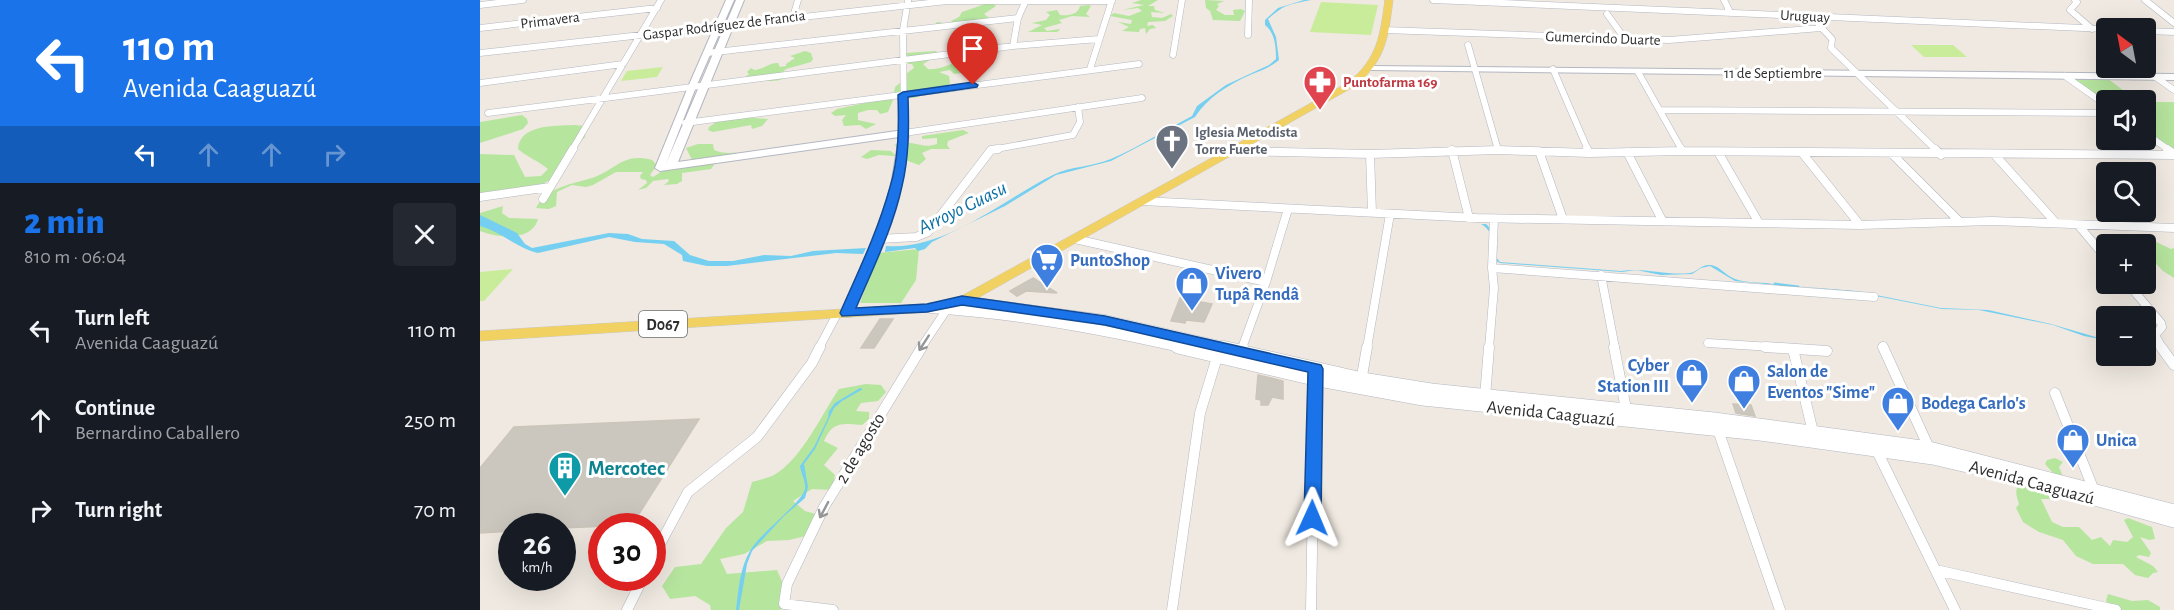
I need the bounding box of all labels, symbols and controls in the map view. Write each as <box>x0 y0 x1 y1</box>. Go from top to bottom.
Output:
street label: Gaspar Rodríguez de Francia <box>642 8 806 43</box>
street label: Uruguay <box>1780 8 1831 25</box>
street label: Primavera <box>520 9 581 32</box>
north arrow <box>2096 18 2156 78</box>
map controls <box>2096 18 2156 366</box>
pin <box>947 23 998 85</box>
icon: left <box>24 24 102 102</box>
text: 110 m <box>123 26 215 68</box>
street label: Gumercindo Duarte <box>1545 29 1661 48</box>
icon: arrive <box>956 32 989 65</box>
pharmacy icon: Puntofarma 169 <box>1302 64 1338 111</box>
street label: 11 de Septiembre <box>1724 66 1822 81</box>
text: Avenida Caaguazú <box>123 75 316 102</box>
place label: Puntofarma 169 <box>1343 75 1438 90</box>
button: sound <box>2096 90 2156 150</box>
church icon: Iglesia Metodista Torre Fuerte <box>1154 123 1190 170</box>
place label: Iglesia Metodista Torre Fuerte <box>1195 125 1298 157</box>
icon: left <box>129 138 162 171</box>
icon: ahead <box>192 138 225 171</box>
icon: ahead <box>255 138 288 171</box>
icon: right <box>318 138 351 171</box>
button: search <box>2096 162 2156 222</box>
water label: Arroyo Guasu <box>914 178 1010 238</box>
button: close <box>393 203 456 266</box>
text: 2 min <box>24 204 105 240</box>
button: + <box>2096 234 2156 294</box>
supermarket icon: PuntoShop <box>1029 242 1065 289</box>
text: 810 m · 06:04 <box>24 247 126 267</box>
place label: PuntoShop <box>1070 252 1150 270</box>
shop icon: Vivero Tupâ Rendâ <box>1174 265 1210 312</box>
place label: Vivero Tupâ Rendâ <box>1215 265 1299 304</box>
button: − <box>2096 306 2156 366</box>
text: Turn left <box>75 307 149 329</box>
road number: D067 <box>639 311 687 337</box>
icon: left <box>24 314 57 347</box>
text: 110 m <box>408 319 456 341</box>
text: Avenida Caaguazú <box>75 333 218 353</box>
one-way arrow <box>918 334 930 351</box>
place label: Cyber Station III <box>1598 357 1670 396</box>
shop icon: Cyber Station III <box>1674 357 1710 404</box>
shop icon: Salon de Eventos "Sime" <box>1726 363 1762 410</box>
place label: Salon de Eventos "Sime" <box>1767 363 1875 402</box>
shop icon: Bodega Carlo's <box>1880 385 1916 432</box>
place label: Bodega Carlo's <box>1921 395 2026 413</box>
text: Continue <box>75 397 155 419</box>
street label: Avenida Caaguazú <box>1486 398 1616 430</box>
icon: ahead <box>24 404 57 437</box>
text: 250 m <box>404 409 456 431</box>
street label: 2 de agosto <box>833 410 889 487</box>
shop icon: Unica <box>2055 422 2091 469</box>
text: Bernardino Caballero <box>75 423 240 443</box>
place label: Unica <box>2096 432 2137 450</box>
building icon: Mercotec <box>547 450 583 497</box>
place label: Mercotec <box>588 458 665 479</box>
street label: Avenida Caaguazú <box>1967 458 2096 508</box>
position arrow <box>1280 486 1344 550</box>
icon: right <box>24 494 57 527</box>
text: Turn right <box>75 499 162 521</box>
text: 70 m <box>414 499 456 521</box>
one-way arrow <box>818 501 829 519</box>
speed limit sign: 30 <box>588 513 666 591</box>
text: 26 <box>523 530 551 560</box>
text: km/h <box>522 560 552 575</box>

